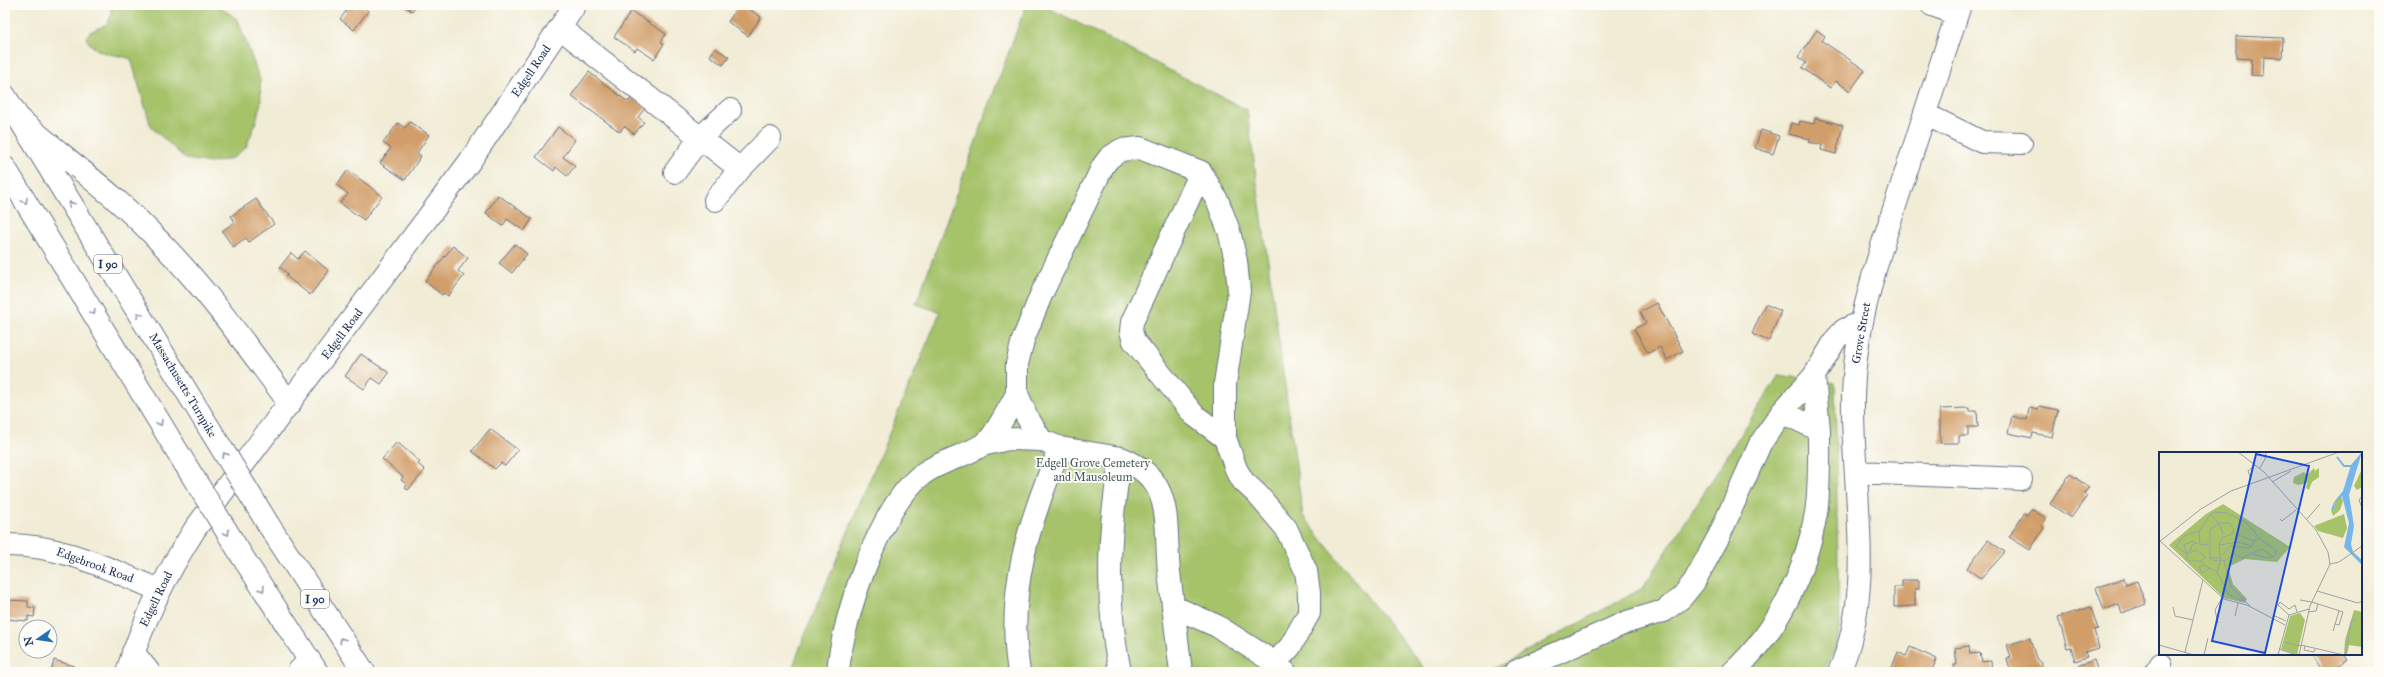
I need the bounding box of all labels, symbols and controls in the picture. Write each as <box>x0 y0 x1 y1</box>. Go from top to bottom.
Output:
street label: Edgell Road <box>508 42 554 100</box>
one-way arrow <box>21 197 28 204</box>
one-way arrow <box>68 201 76 208</box>
road number: I 90 <box>94 255 122 273</box>
street label: Grove Street <box>1849 300 1873 365</box>
street label: Edgell Road <box>318 306 366 363</box>
one-way arrow <box>88 308 95 315</box>
one-way arrow <box>137 312 144 319</box>
street label: Massachusetts Turnpike <box>146 330 220 440</box>
one-way arrow <box>156 419 163 426</box>
one-way arrow <box>223 452 230 459</box>
inset map <box>2159 452 2362 655</box>
park label: Edgell Grove Cemetery and Mausoleum <box>1036 456 1151 484</box>
one-way arrow <box>223 528 230 535</box>
street label: Edgebrook Road <box>54 545 136 586</box>
street label: Edgell Road <box>137 569 176 629</box>
one-way arrow <box>258 585 265 592</box>
road number: I 90 <box>301 590 329 608</box>
north arrow <box>18 619 58 659</box>
text: N <box>21 634 36 647</box>
one-way arrow <box>340 637 347 644</box>

